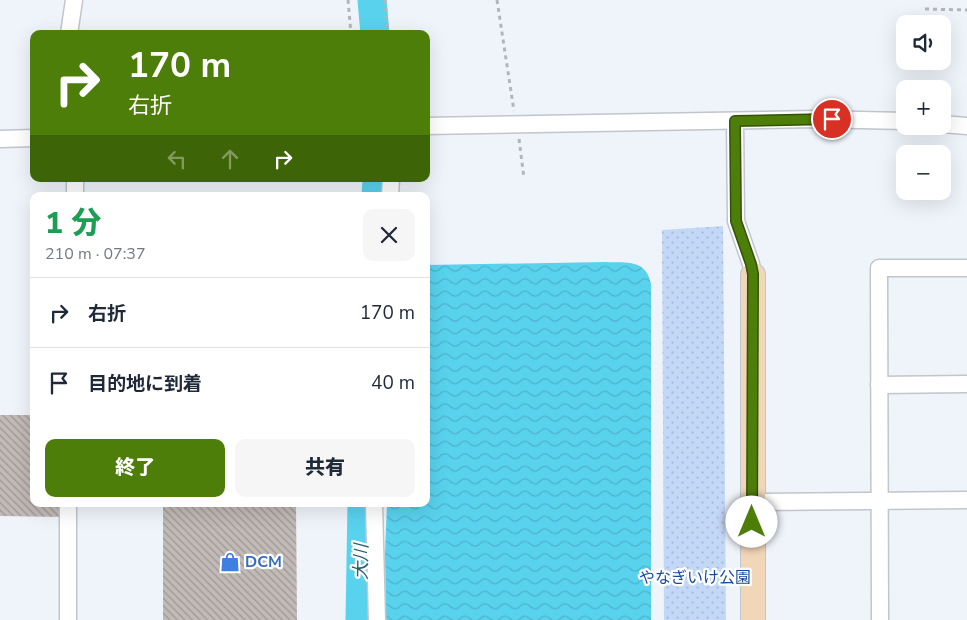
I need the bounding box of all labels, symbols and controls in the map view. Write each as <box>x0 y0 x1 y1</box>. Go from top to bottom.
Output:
map controls <box>896 15 951 200</box>
button: sound <box>896 15 951 70</box>
text: 170 m <box>128 42 231 89</box>
icon: right <box>45 50 110 115</box>
button: + <box>896 80 951 135</box>
text: 右折 <box>128 91 172 121</box>
pin <box>811 98 853 140</box>
icon: arrive <box>818 105 846 133</box>
icon: left <box>163 145 191 173</box>
icon: ahead <box>216 145 244 173</box>
icon: right <box>269 145 297 173</box>
button: − <box>896 145 951 200</box>
text: 1 分 <box>45 203 101 244</box>
button: close <box>363 209 415 261</box>
text: 210 m · 07:37 <box>45 243 146 265</box>
icon: right <box>45 299 73 327</box>
text: 170 m <box>360 300 415 326</box>
text: 右折 <box>88 301 126 327</box>
icon: arrive <box>45 369 73 397</box>
text: 40 m <box>371 370 415 396</box>
text: 目的地に到着 <box>88 371 202 397</box>
button: 終了 <box>45 439 225 497</box>
button: 共有 <box>235 439 415 497</box>
position arrow <box>725 495 777 547</box>
water label: 大川 <box>349 542 373 580</box>
shop icon: DCM <box>219 551 241 573</box>
place label: DCM <box>245 551 282 573</box>
park label: やなぎいけ公園 <box>639 567 751 589</box>

